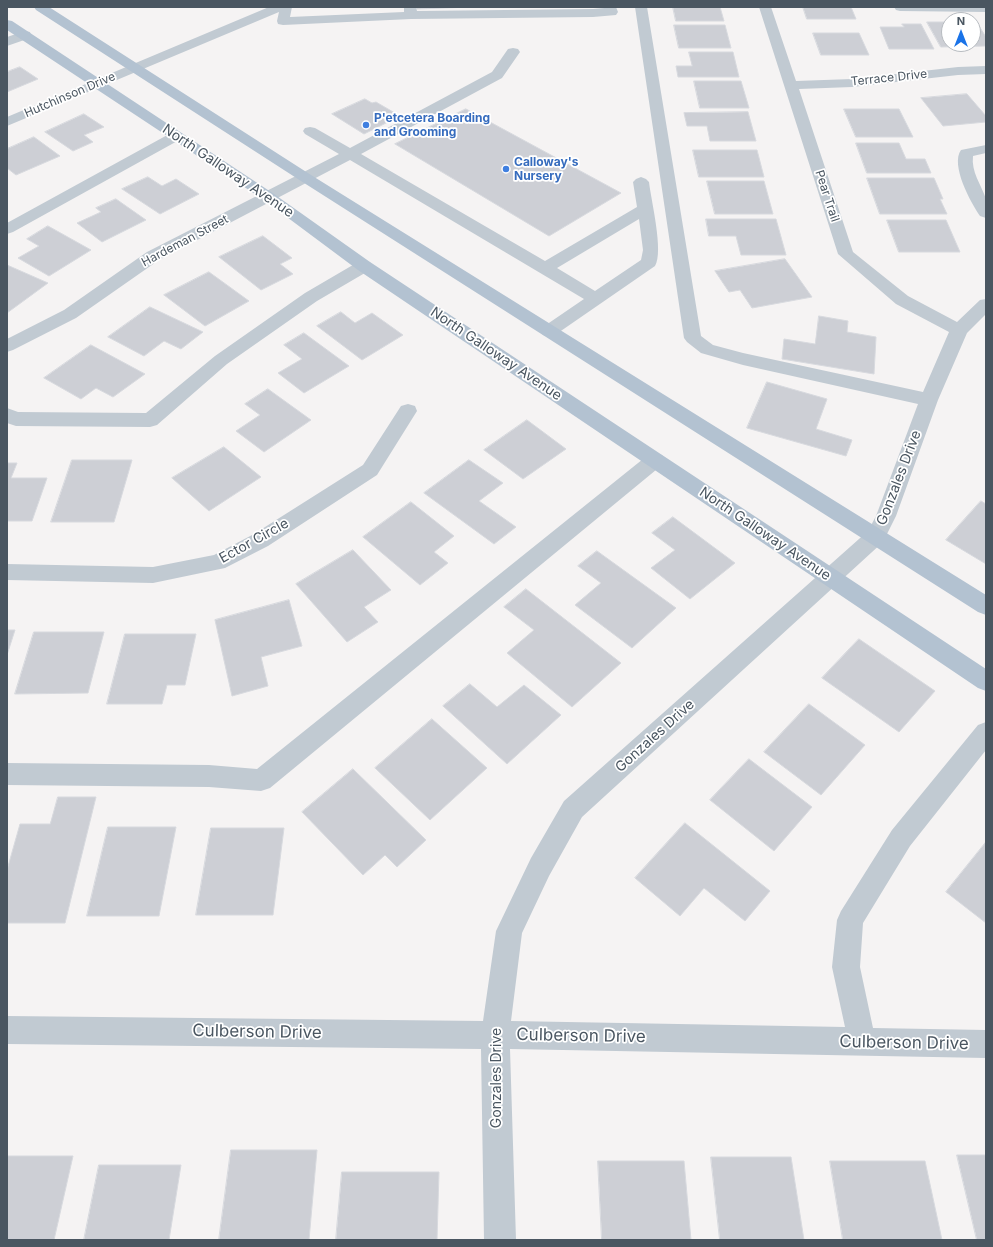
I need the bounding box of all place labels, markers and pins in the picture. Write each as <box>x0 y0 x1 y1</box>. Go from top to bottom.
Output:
place label: P'etcetera Boarding and Grooming <box>374 111 490 139</box>
marker: P'etcetera Boarding and Grooming <box>361 120 371 130</box>
place label: Calloway's Nursery <box>514 155 578 183</box>
marker: Calloway's Nursery <box>501 164 511 174</box>

